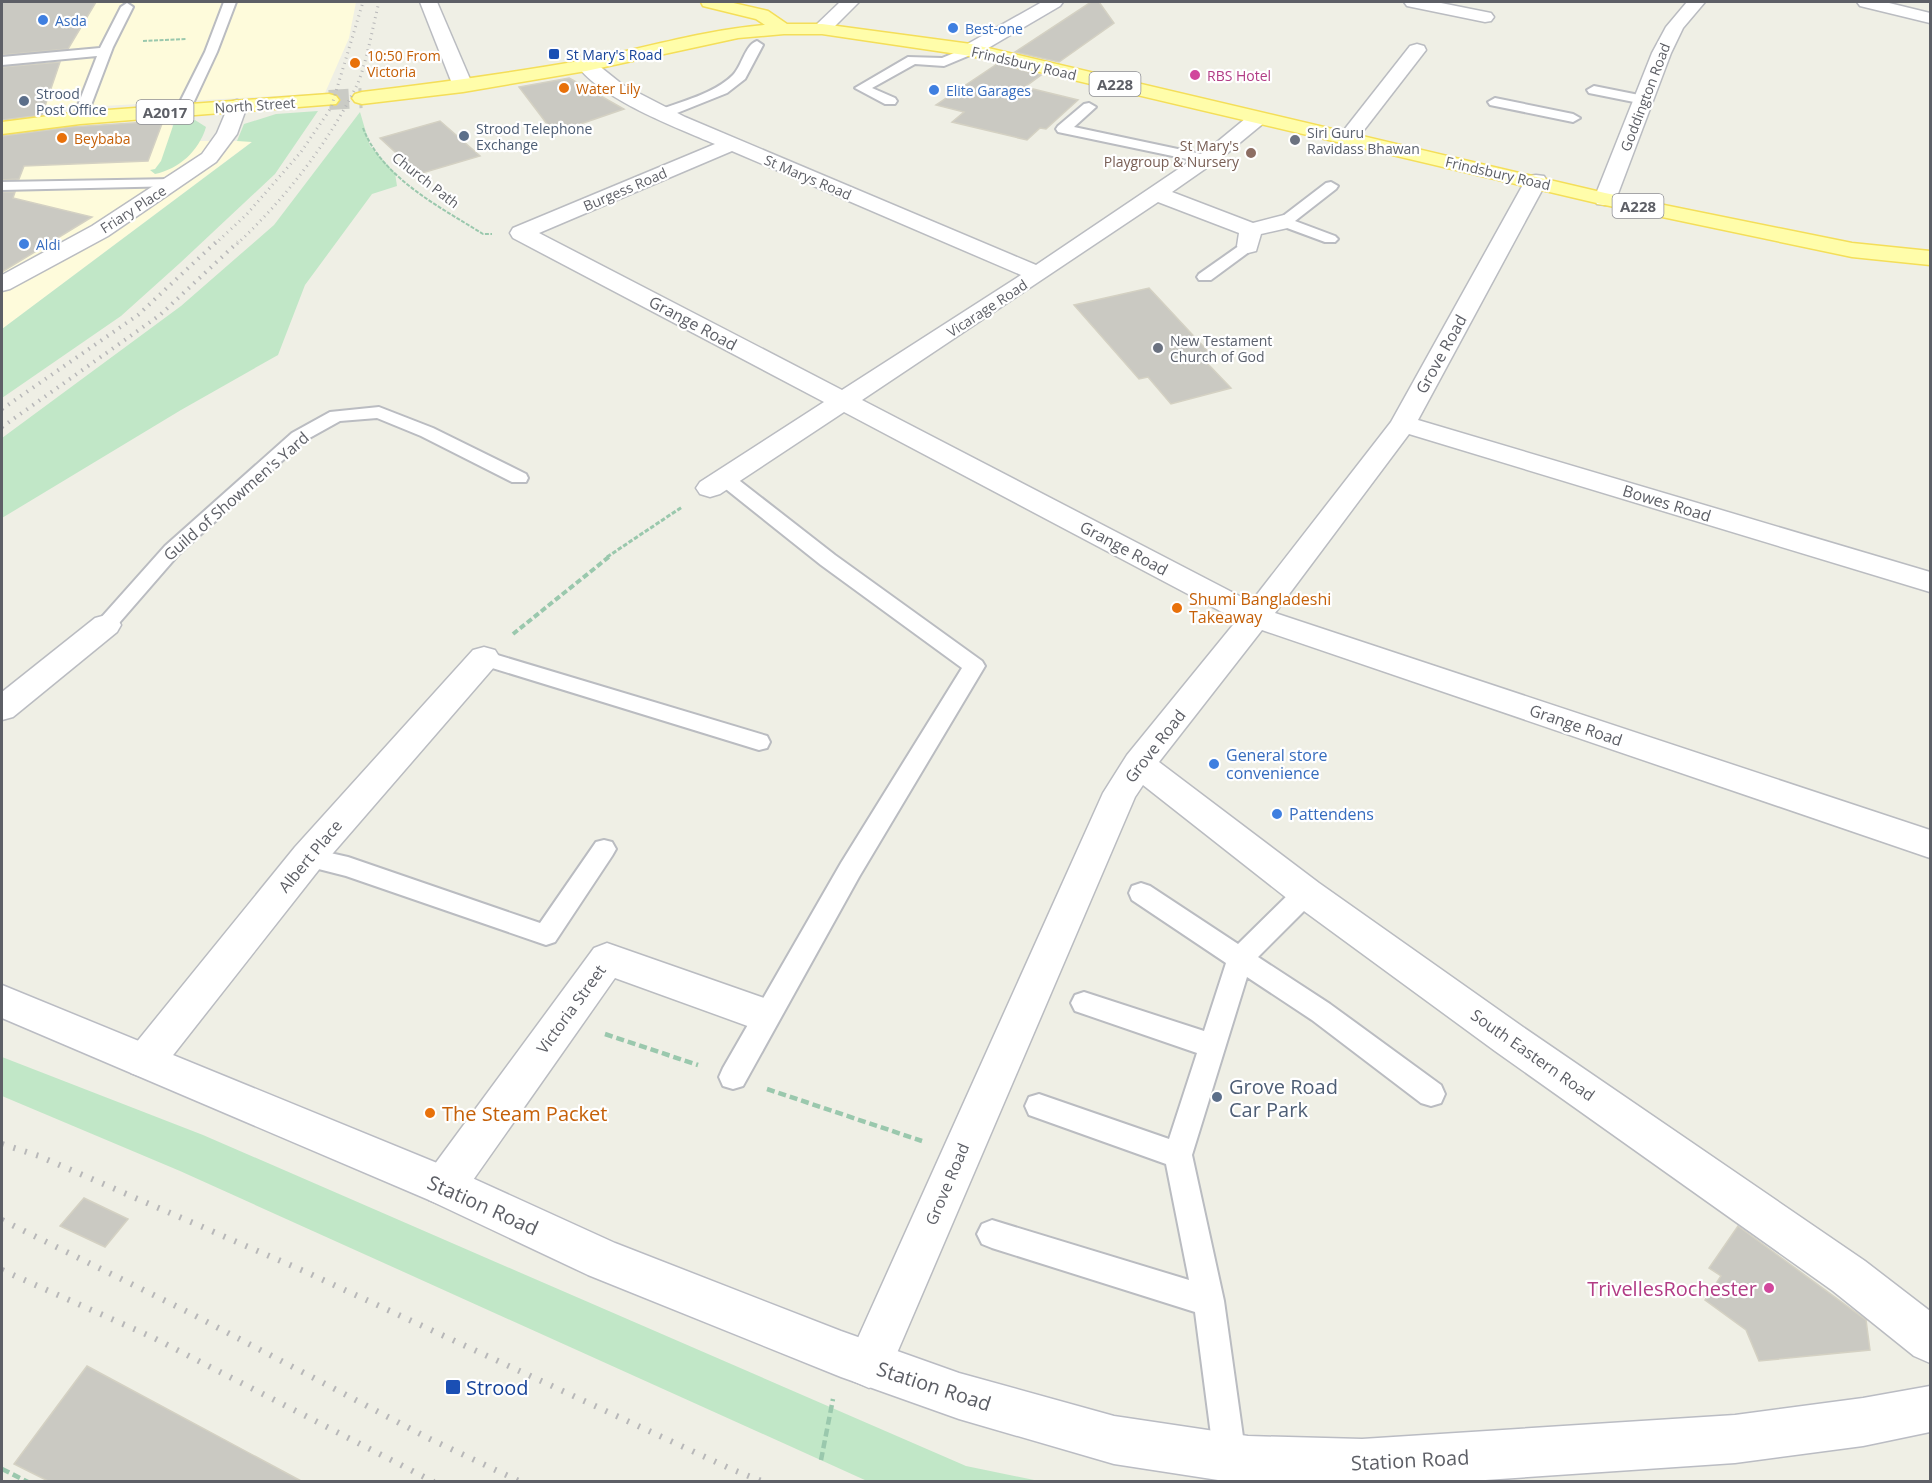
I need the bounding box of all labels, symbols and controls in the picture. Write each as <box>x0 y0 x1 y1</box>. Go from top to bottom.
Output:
place label: Asda <box>55 11 87 30</box>
marker: Asda <box>36 13 50 27</box>
place label: Best-one <box>965 19 1023 38</box>
marker: Best-one <box>946 21 960 35</box>
street label: Goddington Road <box>1616 40 1674 154</box>
street label: Frindsbury Road <box>970 42 1078 84</box>
place label: St Mary's Road <box>566 45 662 64</box>
place label: 10:50 From Victoria <box>367 46 441 81</box>
marker: St Mary's Road <box>547 47 561 61</box>
marker: 10:50 From Victoria <box>348 56 362 70</box>
place label: RBS Hotel <box>1207 66 1271 85</box>
marker: RBS Hotel <box>1188 68 1202 82</box>
road number: A228 <box>1090 72 1140 96</box>
place label: Water Lily <box>576 79 641 98</box>
marker: Water Lily <box>557 81 571 95</box>
place label: Elite Garages <box>946 81 1031 100</box>
marker: Elite Garages <box>927 83 941 97</box>
place label: Strood Post Office <box>36 84 107 119</box>
street label: North Street <box>214 93 296 117</box>
marker: Strood Post Office <box>17 94 31 108</box>
road number: A2017 <box>136 100 194 124</box>
place label: Strood Telephone Exchange <box>476 119 593 154</box>
place label: Siri Guru Ravidass Bhawan <box>1307 123 1420 158</box>
place label: Beybaba <box>74 129 131 148</box>
marker: Strood Telephone Exchange <box>457 129 471 143</box>
marker: Beybaba <box>55 131 69 145</box>
marker: Siri Guru Ravidass Bhawan <box>1288 133 1302 147</box>
place label: St Mary's Playgroup & Nursery <box>1104 136 1240 171</box>
marker: St Mary's Playgroup & Nursery <box>1244 146 1258 160</box>
street label: Church Path <box>388 148 464 212</box>
street label: St Marys Road <box>761 150 855 204</box>
street label: Frindsbury Road <box>1444 152 1552 194</box>
street label: Burgess Road <box>580 163 670 215</box>
street label: Friary Place <box>96 181 170 237</box>
road number: A228 <box>1612 194 1664 218</box>
place label: Aldi <box>36 235 61 254</box>
marker: Aldi <box>17 237 31 251</box>
street label: Vicarage Road <box>943 275 1031 341</box>
street label: Grange Road <box>645 291 741 355</box>
street label: Grove Road <box>1410 311 1472 397</box>
place label: New Testament Church of God <box>1170 331 1272 366</box>
marker: New Testament Church of God <box>1151 341 1165 355</box>
street label: Guild of Showmen's Yard <box>158 427 314 565</box>
street label: Bowes Road <box>1620 479 1714 527</box>
street label: Grange Road <box>1076 516 1172 580</box>
place label: Shumi Bangladeshi Takeaway <box>1189 588 1331 628</box>
marker: Shumi Bangladeshi Takeaway <box>1170 601 1184 615</box>
street label: Grange Road <box>1527 699 1625 751</box>
street label: Grove Road <box>1120 705 1190 787</box>
place label: General store convenience <box>1226 744 1328 784</box>
marker: General store convenience <box>1207 757 1221 771</box>
place label: Pattendens <box>1289 803 1374 825</box>
marker: Pattendens <box>1270 807 1284 821</box>
street label: Albert Place <box>273 815 347 897</box>
street label: Victoria Street <box>531 960 611 1058</box>
street label: South Eastern Road <box>1467 1004 1599 1106</box>
place label: Grove Road Car Park <box>1229 1073 1338 1123</box>
marker: Grove Road Car Park <box>1210 1090 1224 1104</box>
place label: The Steam Packet <box>442 1100 607 1127</box>
marker: The Steam Packet <box>423 1106 437 1120</box>
street label: Grove Road <box>920 1140 974 1228</box>
street label: Station Road <box>423 1169 543 1241</box>
place label: TrivellesRochester <box>1587 1275 1757 1302</box>
marker: TrivellesRochester <box>1762 1281 1776 1295</box>
street label: Station Road <box>873 1355 995 1417</box>
place label: Strood <box>466 1374 529 1401</box>
marker: Strood <box>444 1378 462 1396</box>
street label: Station Road <box>1350 1443 1470 1477</box>

